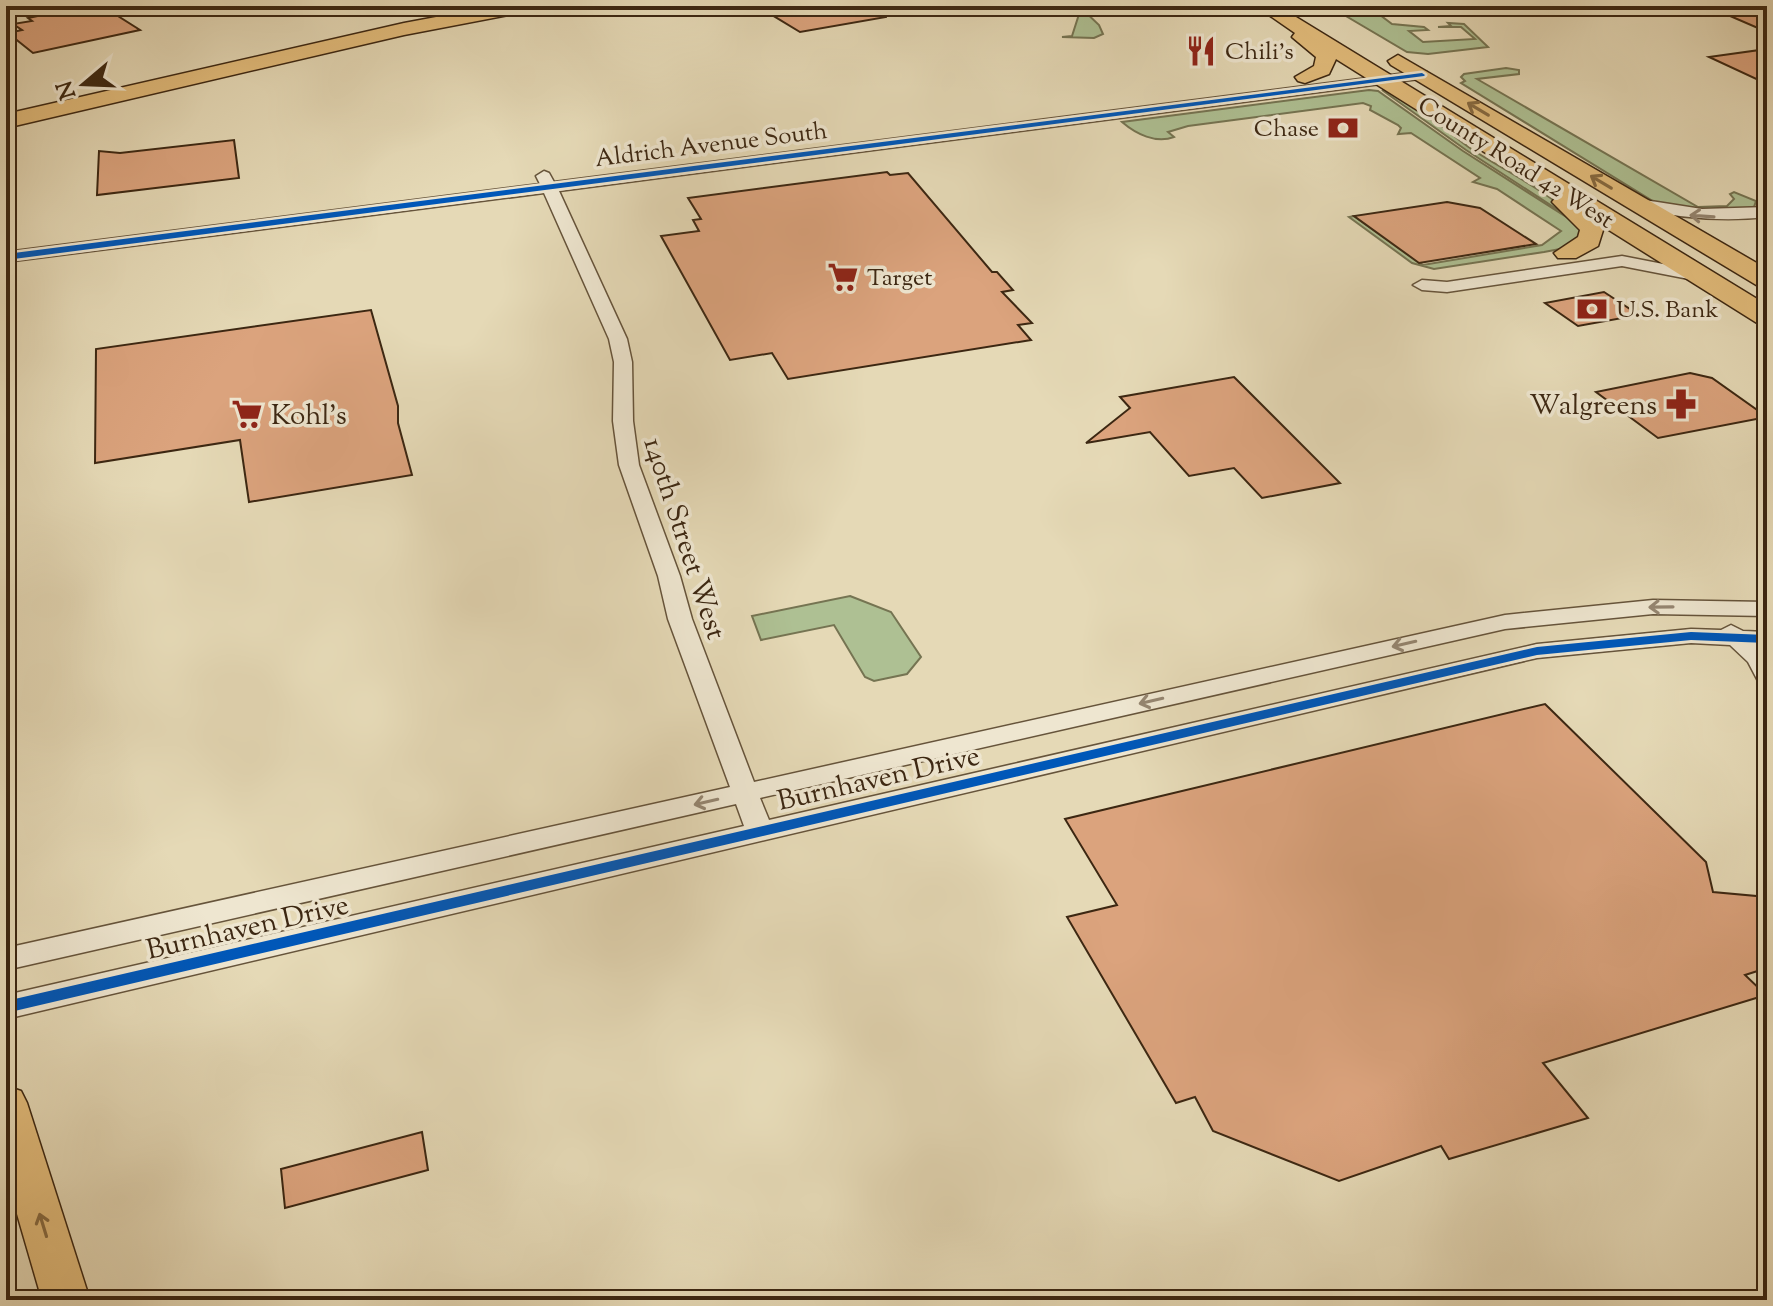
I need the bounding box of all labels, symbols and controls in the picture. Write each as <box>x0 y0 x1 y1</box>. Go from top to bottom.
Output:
restaurant icon: Chili's <box>1184 34 1218 68</box>
place label: Chili's <box>1225 36 1294 70</box>
north arrow <box>44 44 124 124</box>
text: N <box>50 76 86 103</box>
street label: County Road 42 West <box>1410 90 1620 238</box>
one-way arrow <box>1467 101 1490 117</box>
bank icon: Chase <box>1326 111 1360 145</box>
place label: Chase <box>1254 113 1319 147</box>
street label: Aldrich Avenue South <box>593 115 829 177</box>
one-way arrow <box>1590 173 1613 189</box>
one-way arrow <box>1689 208 1716 223</box>
supermarket icon: Target <box>826 260 860 294</box>
place label: Target <box>867 262 932 296</box>
bank icon: U.S. Bank <box>1575 292 1609 326</box>
place label: U.S. Bank <box>1616 294 1719 328</box>
place label: Walgreens <box>1529 387 1657 427</box>
pharmacy icon: Walgreens <box>1664 387 1698 421</box>
supermarket icon: Kohl's <box>230 397 264 431</box>
place label: Kohl's <box>271 397 347 437</box>
street label: 140th Street West <box>632 433 735 646</box>
one-way arrow <box>1648 599 1675 615</box>
one-way arrow <box>1392 637 1418 652</box>
one-way arrow <box>1138 694 1164 709</box>
street label: Burnhaven Drive <box>774 737 984 823</box>
one-way arrow <box>694 795 719 810</box>
street label: Burnhaven Drive <box>143 886 353 972</box>
one-way arrow <box>35 1213 50 1239</box>

